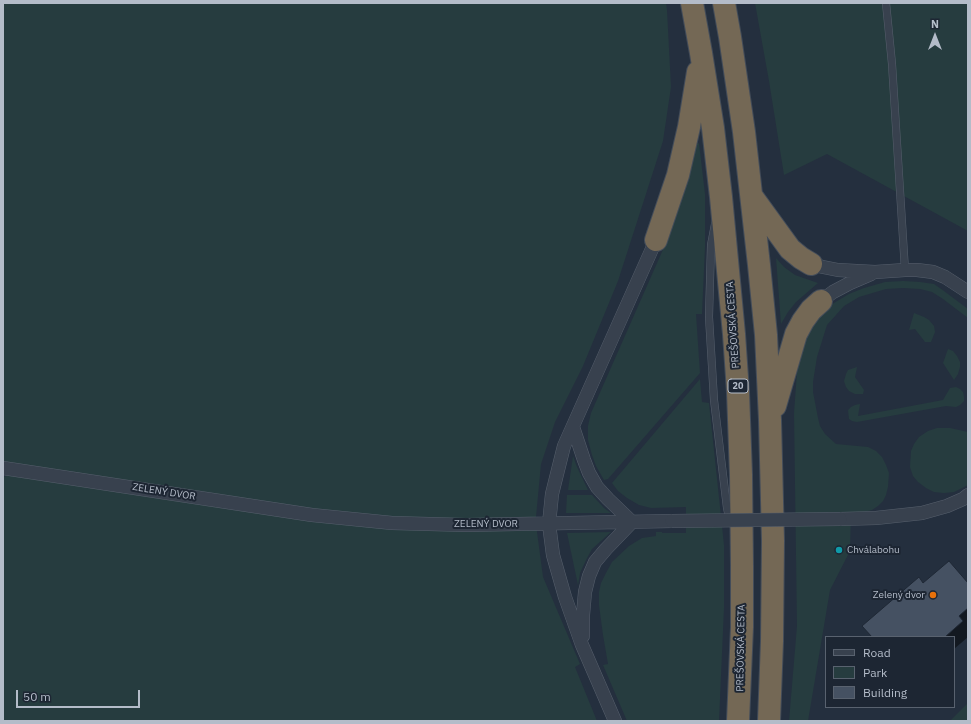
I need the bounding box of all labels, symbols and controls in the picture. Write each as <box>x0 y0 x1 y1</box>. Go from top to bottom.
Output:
north arrow <box>915 16 955 56</box>
text: N <box>931 17 939 31</box>
street label: PREŠOVSKÁ CESTA <box>724 281 742 369</box>
road number: 20 <box>728 379 748 393</box>
street label: ZELENÝ DVOR <box>132 481 196 503</box>
street label: ZELENÝ DVOR <box>454 518 518 530</box>
place label: Chválabohu <box>847 544 900 556</box>
marker: Chválabohu <box>834 545 844 555</box>
place label: Zelený dvor <box>873 589 925 601</box>
marker: Zelený dvor <box>928 590 938 600</box>
street label: PREŠOVSKÁ CESTA <box>734 604 748 692</box>
legend <box>825 636 955 708</box>
text: Road <box>863 645 891 660</box>
text: Park <box>863 665 887 680</box>
scale bar <box>18 682 142 708</box>
text: Building <box>863 685 907 700</box>
text: 50 m <box>23 689 51 704</box>

